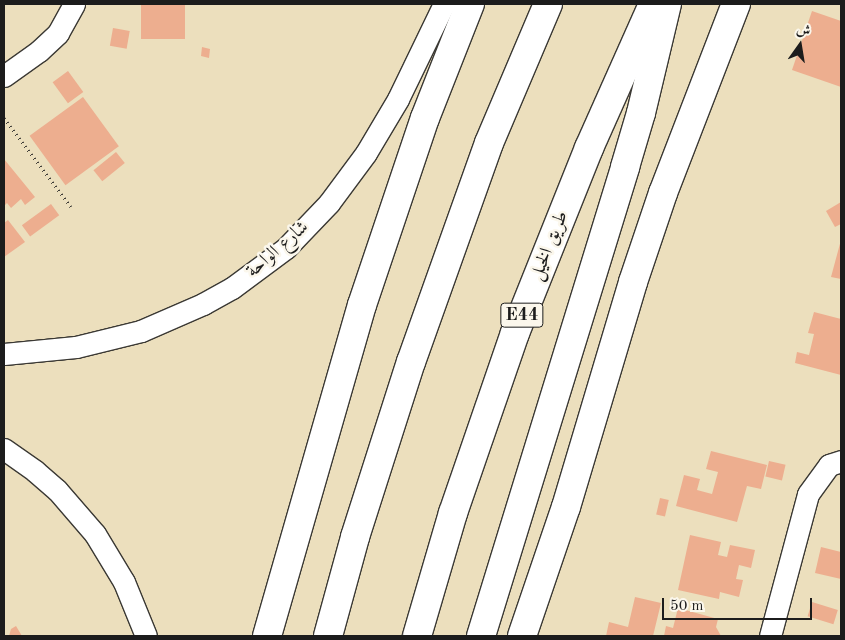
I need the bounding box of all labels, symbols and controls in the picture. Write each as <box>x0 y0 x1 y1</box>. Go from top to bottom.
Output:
north arrow <box>775 20 825 70</box>
text: ش <box>795 22 812 39</box>
street label: طريق الخيل <box>526 208 574 284</box>
street label: شارع الواحة <box>242 217 314 283</box>
road number: E44 <box>500 300 544 330</box>
scale bar <box>665 588 815 620</box>
text: 50 m <box>670 599 704 614</box>

